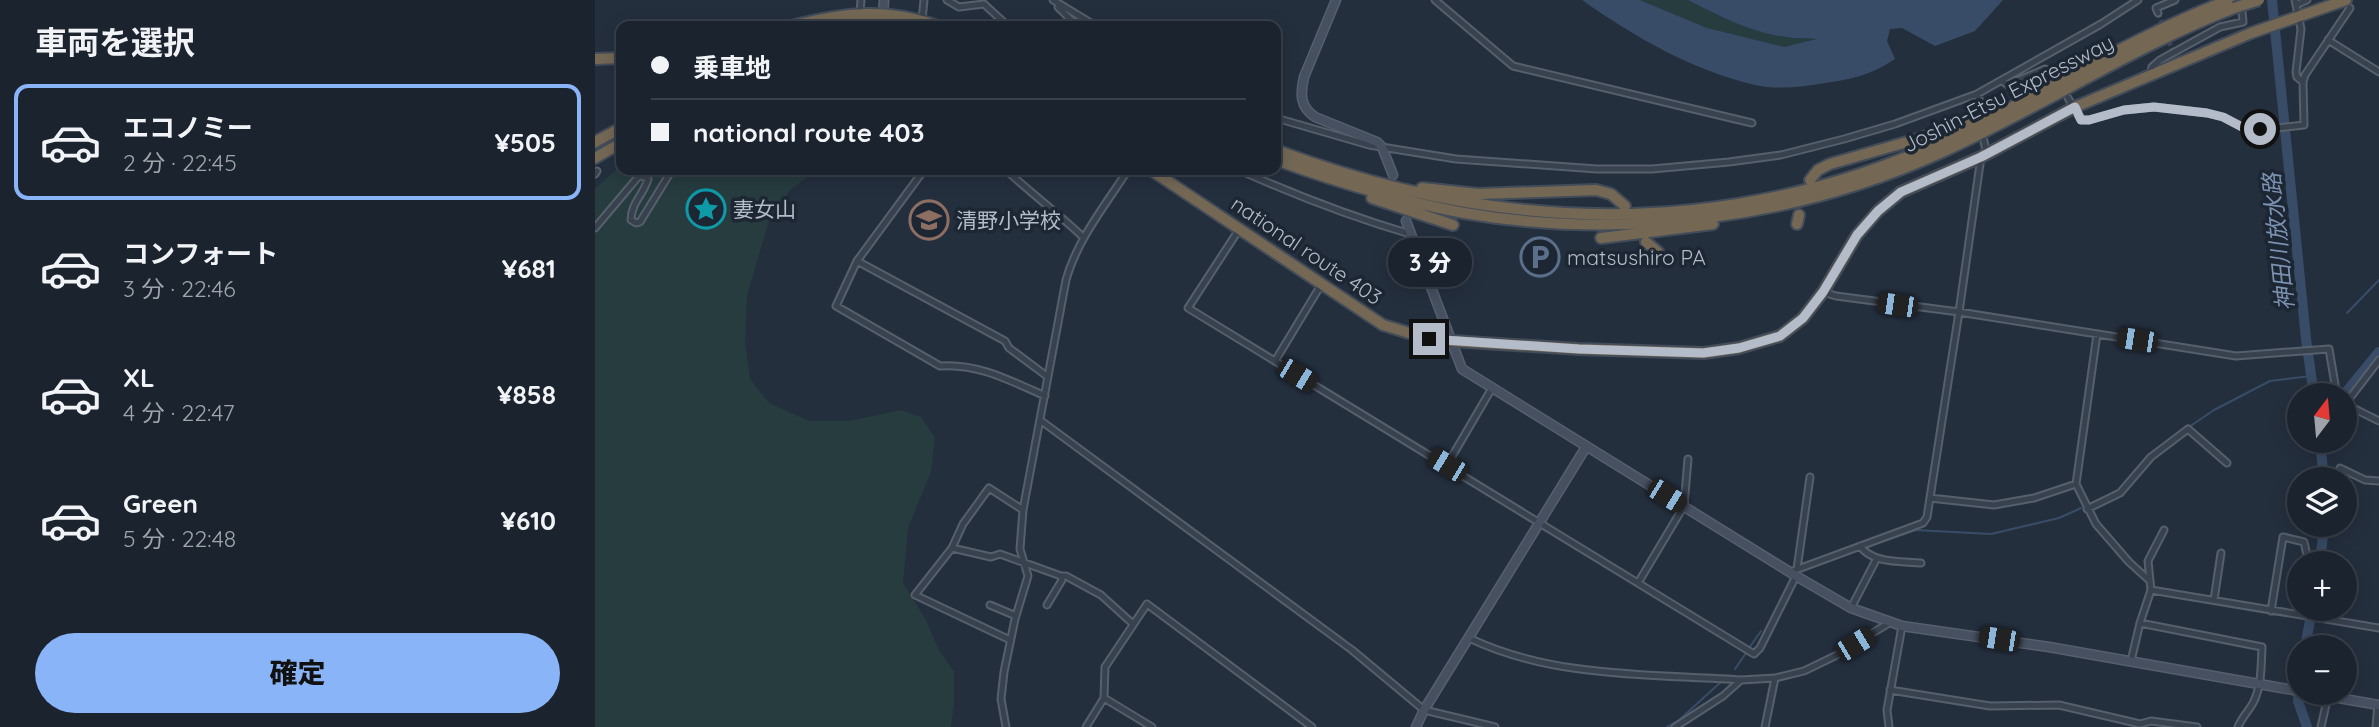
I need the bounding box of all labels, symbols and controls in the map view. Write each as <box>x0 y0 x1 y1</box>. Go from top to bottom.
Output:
text: 車両を選択 <box>35 22 195 62</box>
street label: Joshin-Etsu Expressway <box>1898 29 2118 157</box>
text: 乗車地 <box>693 51 771 84</box>
icon: car <box>39 111 102 174</box>
text: エコノミー <box>123 111 253 144</box>
route start <box>2244 113 2276 145</box>
text: national route 403 <box>693 116 924 149</box>
text: ¥505 <box>495 126 556 159</box>
text: 2 分 · 22:45 <box>123 148 237 177</box>
water label: 神田川放水路 <box>2256 170 2300 312</box>
place icon: 妻女山 <box>685 188 727 230</box>
street label: national route 403 <box>1227 190 1387 310</box>
place label: 妻女山 <box>733 196 796 222</box>
school or university icon: 清野小学校 <box>908 199 950 241</box>
place label: 清野小学校 <box>956 207 1061 233</box>
parking icon: matsushiro PA <box>1519 236 1561 278</box>
icon: car <box>39 237 102 300</box>
text: コンフォート <box>123 237 278 270</box>
callout: 3 分 <box>1387 238 1471 286</box>
place label: matsushiro PA <box>1567 244 1706 270</box>
text: 3 分 <box>1409 248 1451 277</box>
text: ¥681 <box>502 252 556 285</box>
text: 3 分 · 22:46 <box>123 274 236 303</box>
car <box>1875 292 1920 318</box>
route end <box>1413 323 1445 355</box>
car <box>2115 326 2160 354</box>
car <box>1274 355 1321 395</box>
text: XL <box>123 361 155 394</box>
icon: car <box>39 363 102 426</box>
text: ¥858 <box>497 378 556 411</box>
north arrow <box>2287 383 2357 453</box>
map controls <box>2287 383 2357 705</box>
text: 4 分 · 22:47 <box>123 398 234 427</box>
car <box>1424 445 1471 485</box>
button: layers <box>2287 467 2357 537</box>
car <box>1644 476 1691 516</box>
text: Green <box>123 487 198 520</box>
icon: car <box>39 489 102 552</box>
text: ¥610 <box>501 504 556 537</box>
text: 5 分 · 22:48 <box>123 524 236 553</box>
button: + <box>2287 551 2357 621</box>
car <box>1832 624 1879 664</box>
car <box>1977 625 2022 653</box>
button: 確定 <box>35 633 560 713</box>
button: − <box>2287 635 2357 705</box>

